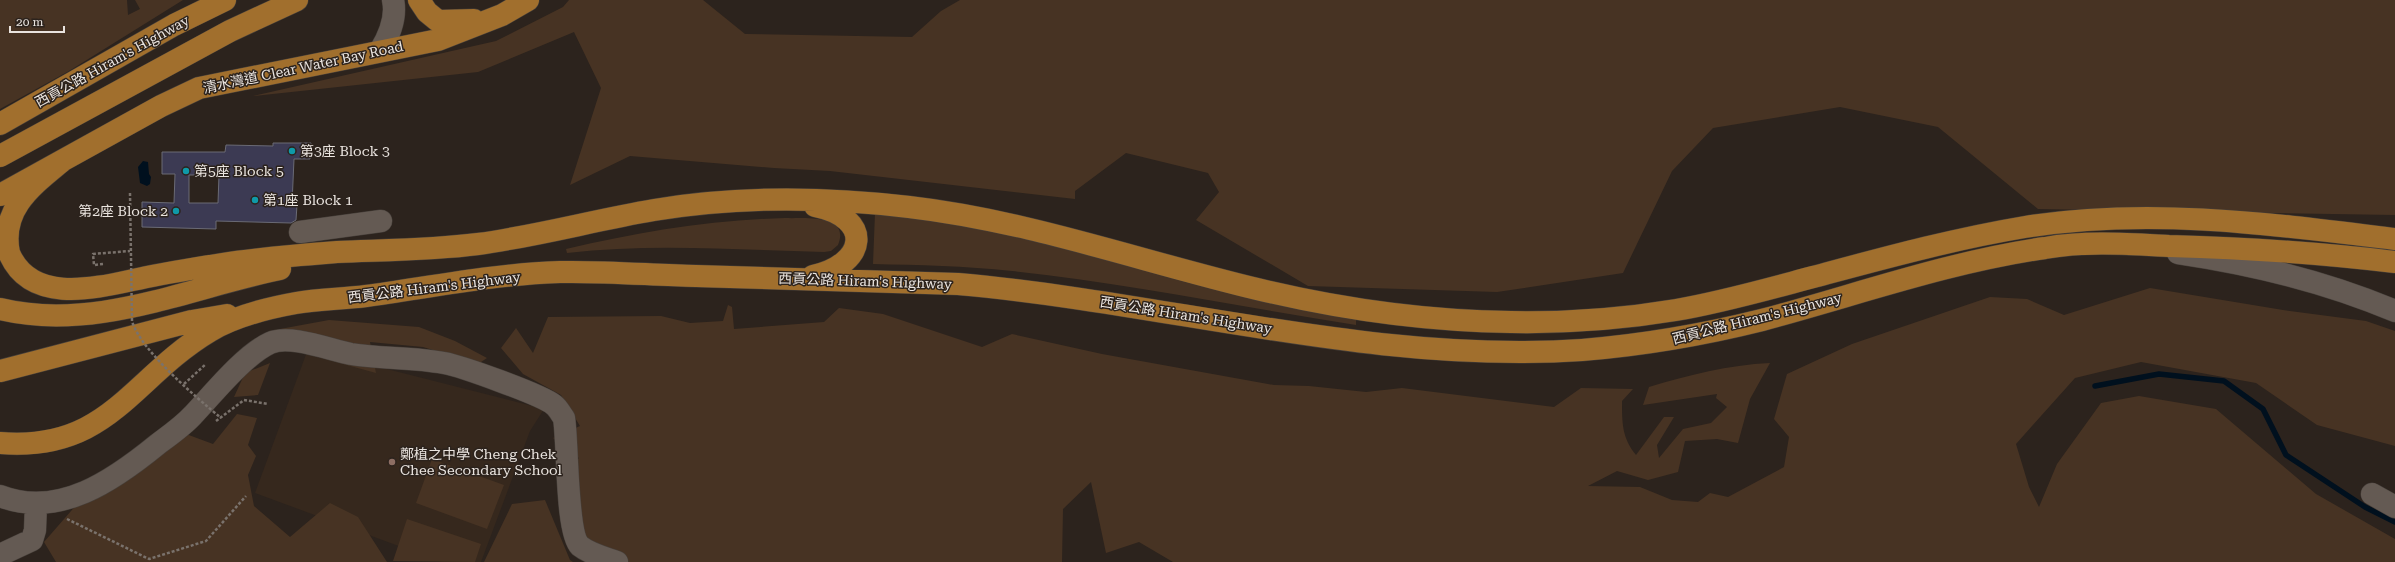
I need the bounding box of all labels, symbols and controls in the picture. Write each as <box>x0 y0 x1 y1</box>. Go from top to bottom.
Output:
scale bar <box>10 8 64 34</box>
street label: 西貢公路 Hiram's Highway <box>32 12 193 110</box>
text: 20 m <box>16 15 43 29</box>
street label: 清水灣道 Clear Water Bay Road <box>201 38 405 96</box>
place label: 第3座 Block 3 <box>300 143 390 159</box>
marker: 第3座 Block 3 <box>287 146 297 156</box>
place label: 第5座 Block 5 <box>194 163 284 179</box>
marker: 第5座 Block 5 <box>181 166 191 176</box>
place label: 第1座 Block 1 <box>263 192 353 208</box>
marker: 第1座 Block 1 <box>250 195 260 205</box>
place label: 第2座 Block 2 <box>78 203 168 219</box>
marker: 第2座 Block 2 <box>171 206 181 216</box>
street label: 西貢公路 Hiram's Highway <box>347 268 522 306</box>
street label: 西貢公路 Hiram's Highway <box>778 270 953 292</box>
street label: 西貢公路 Hiram's Highway <box>1671 289 1844 347</box>
street label: 西貢公路 Hiram's Highway <box>1099 294 1274 337</box>
place label: 鄭植之中學 Cheng Chek Chee Secondary School <box>400 446 563 478</box>
marker: 鄭植之中學 Cheng Chek Chee Secondary School <box>387 457 397 467</box>

